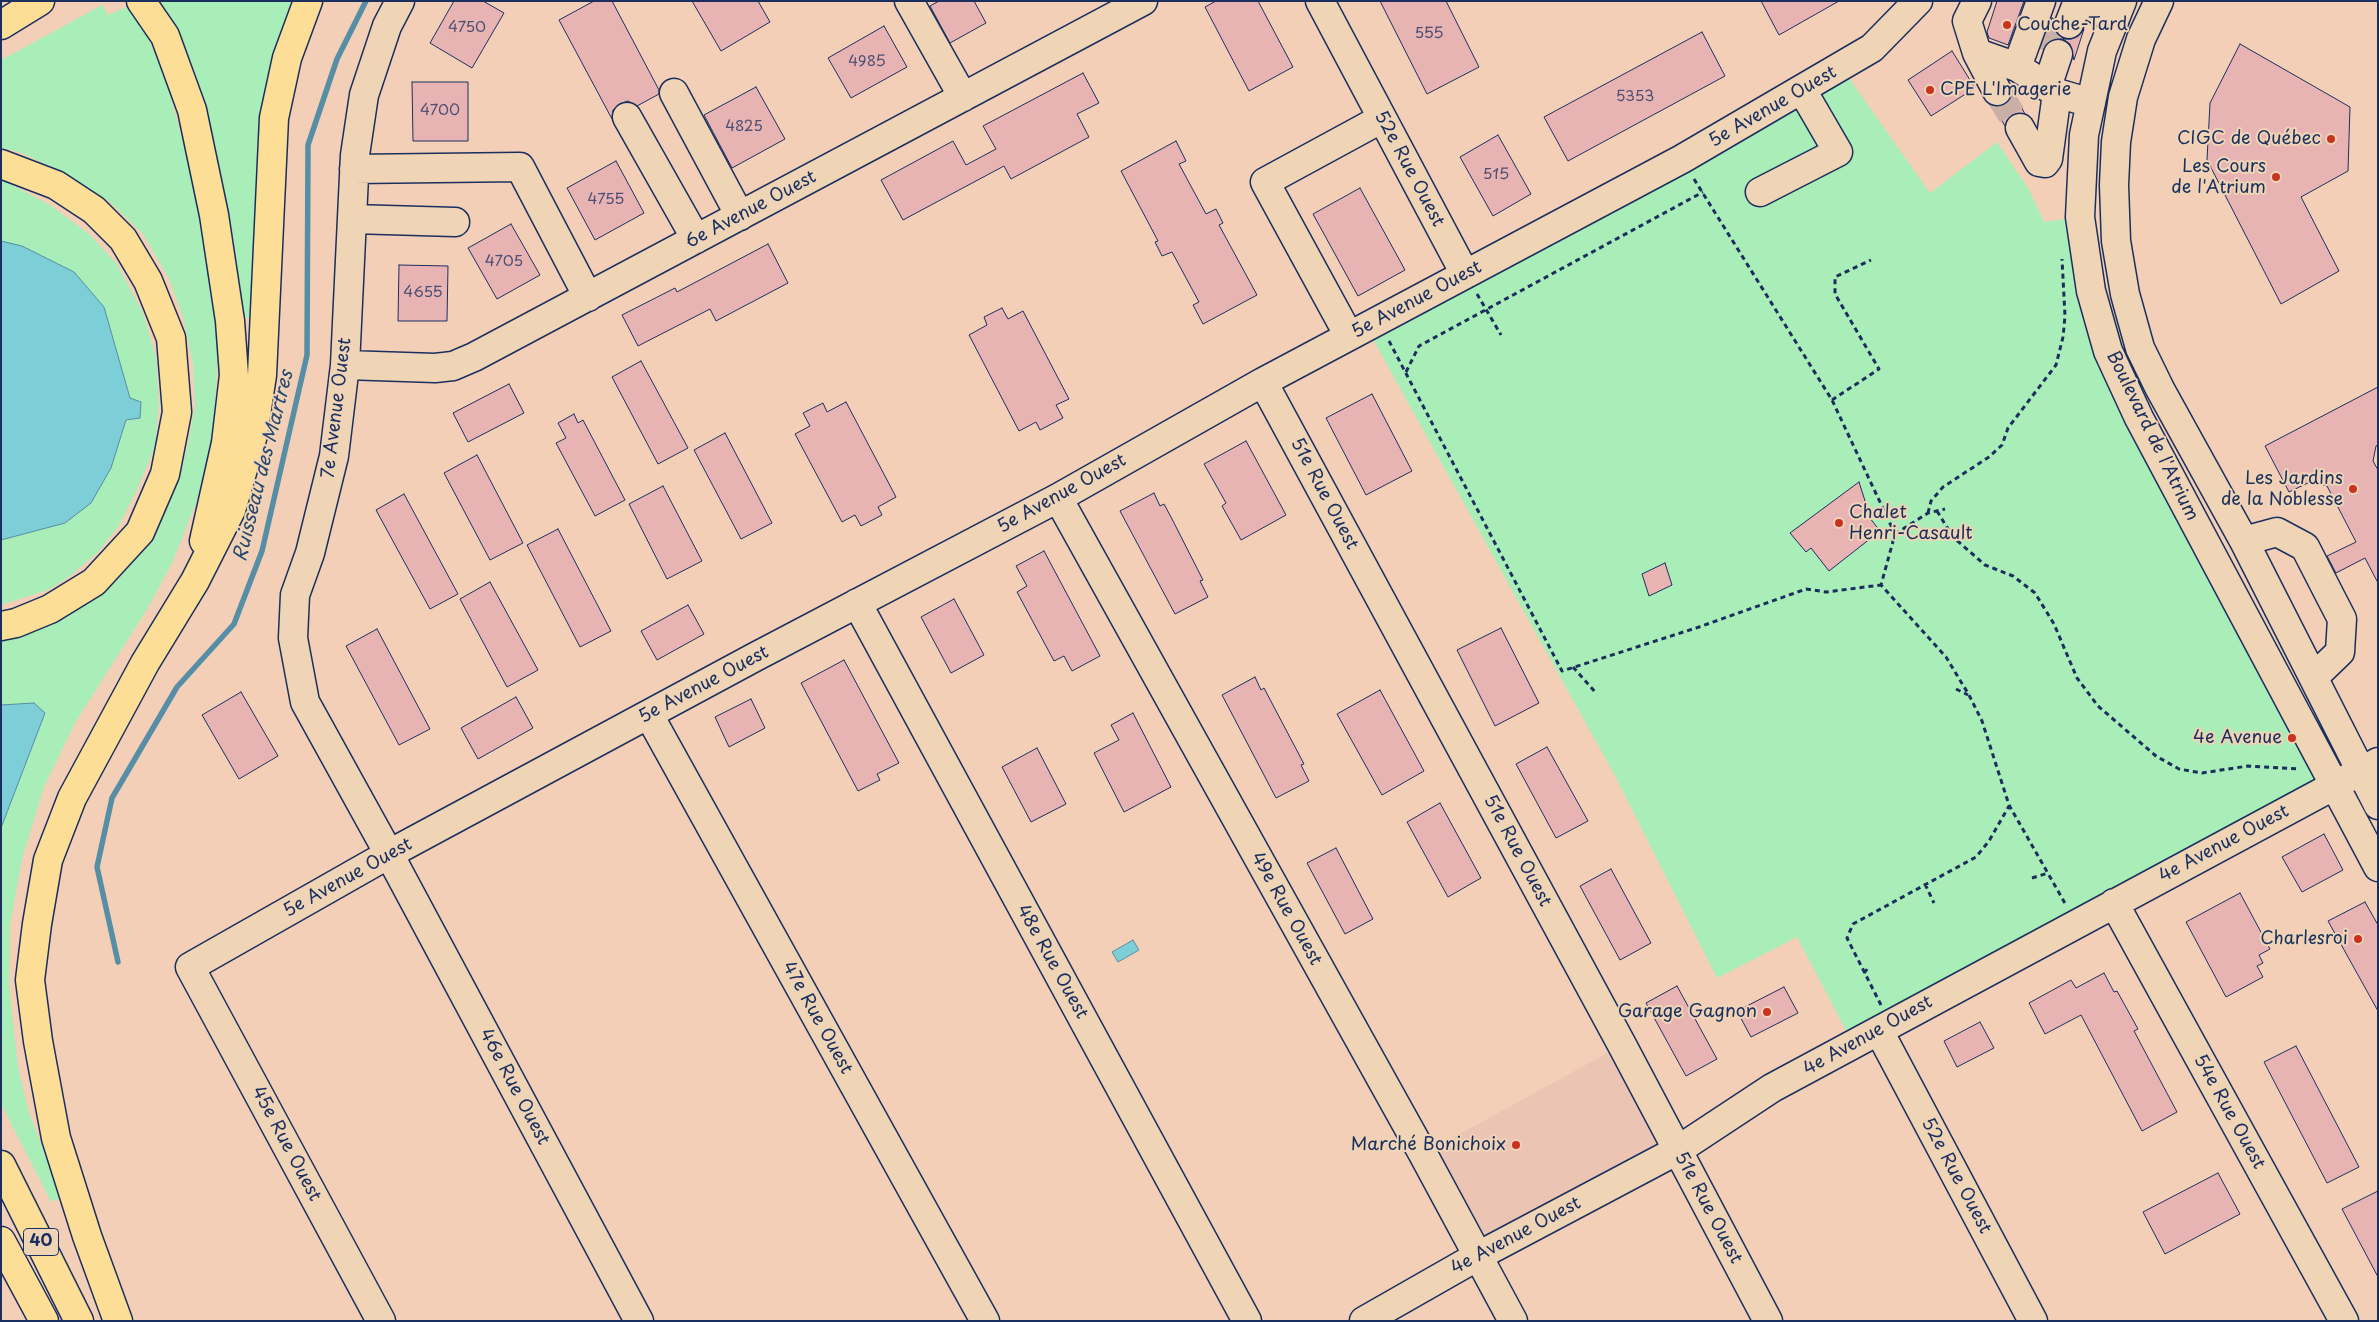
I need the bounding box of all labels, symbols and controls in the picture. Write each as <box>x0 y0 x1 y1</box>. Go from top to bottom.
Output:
place label: Couche-Tard <box>2017 14 2128 36</box>
house number: 4750 <box>448 19 486 37</box>
marker: Couche-Tard <box>2001 19 2013 31</box>
house number: 555 <box>1414 25 1444 43</box>
house number: 4985 <box>848 53 886 71</box>
street label: 5e Avenue Ouest <box>1705 62 1841 152</box>
place label: CPE L'Imagerie <box>1940 79 2071 101</box>
marker: CPE L'Imagerie <box>1924 84 1936 96</box>
house number: 5353 <box>1616 88 1654 106</box>
house number: 4700 <box>420 102 460 120</box>
street label: 52e Rue Ouest <box>1369 107 1449 231</box>
house number: 4825 <box>725 118 763 136</box>
place label: CIGC de Québec <box>2177 128 2321 150</box>
marker: CIGC de Québec <box>2325 133 2337 145</box>
place label: Les Cours de l'Atrium <box>2171 156 2266 198</box>
street label: 6e Avenue Ouest <box>682 166 820 254</box>
house number: 515 <box>1483 166 1509 184</box>
marker: Les Cours de l'Atrium <box>2270 171 2282 183</box>
house number: 4755 <box>588 191 624 209</box>
house number: 4705 <box>485 253 523 271</box>
street label: 5e Avenue Ouest <box>1348 257 1486 343</box>
house number: 4655 <box>403 284 443 302</box>
street label: 7e Avenue Ouest <box>318 336 356 480</box>
street label: Boulevard de l'Atrium <box>2101 348 2203 524</box>
water label: Ruisseau des Martres <box>229 368 299 564</box>
street label: 51e Rue Ouest <box>1286 434 1362 554</box>
street label: 5e Avenue Ouest <box>994 450 1130 538</box>
place label: Les Jardins de la Noblesse <box>2221 468 2343 510</box>
marker: Les Jardins de la Noblesse <box>2347 483 2359 495</box>
place label: Chalet Henri-Casault <box>1849 502 1973 544</box>
marker: Chalet Henri-Casault <box>1833 517 1845 529</box>
street label: 5e Avenue Ouest <box>635 642 773 728</box>
place label: 4e Avenue <box>2193 727 2282 749</box>
marker: 4e Avenue <box>2286 732 2298 744</box>
street label: 51e Rue Ouest <box>1479 791 1555 911</box>
street label: 4e Avenue Ouest <box>2155 801 2293 887</box>
street label: 5e Avenue Ouest <box>280 834 416 922</box>
street label: 49e Rue Ouest <box>1246 849 1326 969</box>
street label: 48e Rue Ouest <box>1012 901 1092 1023</box>
place label: Charlesroi <box>2260 928 2348 950</box>
marker: Charlesroi <box>2352 933 2364 945</box>
street label: 47e Rue Ouest <box>777 958 857 1078</box>
street label: 4e Avenue Ouest <box>1800 992 1936 1080</box>
place label: Garage Gagnon <box>1618 1001 1757 1023</box>
marker: Garage Gagnon <box>1761 1006 1773 1018</box>
street label: 46e Rue Ouest <box>474 1025 554 1149</box>
street label: 54e Rue Ouest <box>2189 1051 2269 1173</box>
street label: 45e Rue Ouest <box>247 1083 325 1205</box>
street label: 52e Rue Ouest <box>1916 1114 1996 1238</box>
place label: Marché Bonichoix <box>1351 1134 1506 1156</box>
marker: Marché Bonichoix <box>1510 1139 1522 1151</box>
street label: 51e Rue Ouest <box>1670 1148 1746 1268</box>
street label: 4e Avenue Ouest <box>1447 1193 1585 1279</box>
road number: 40 <box>23 1228 58 1256</box>

